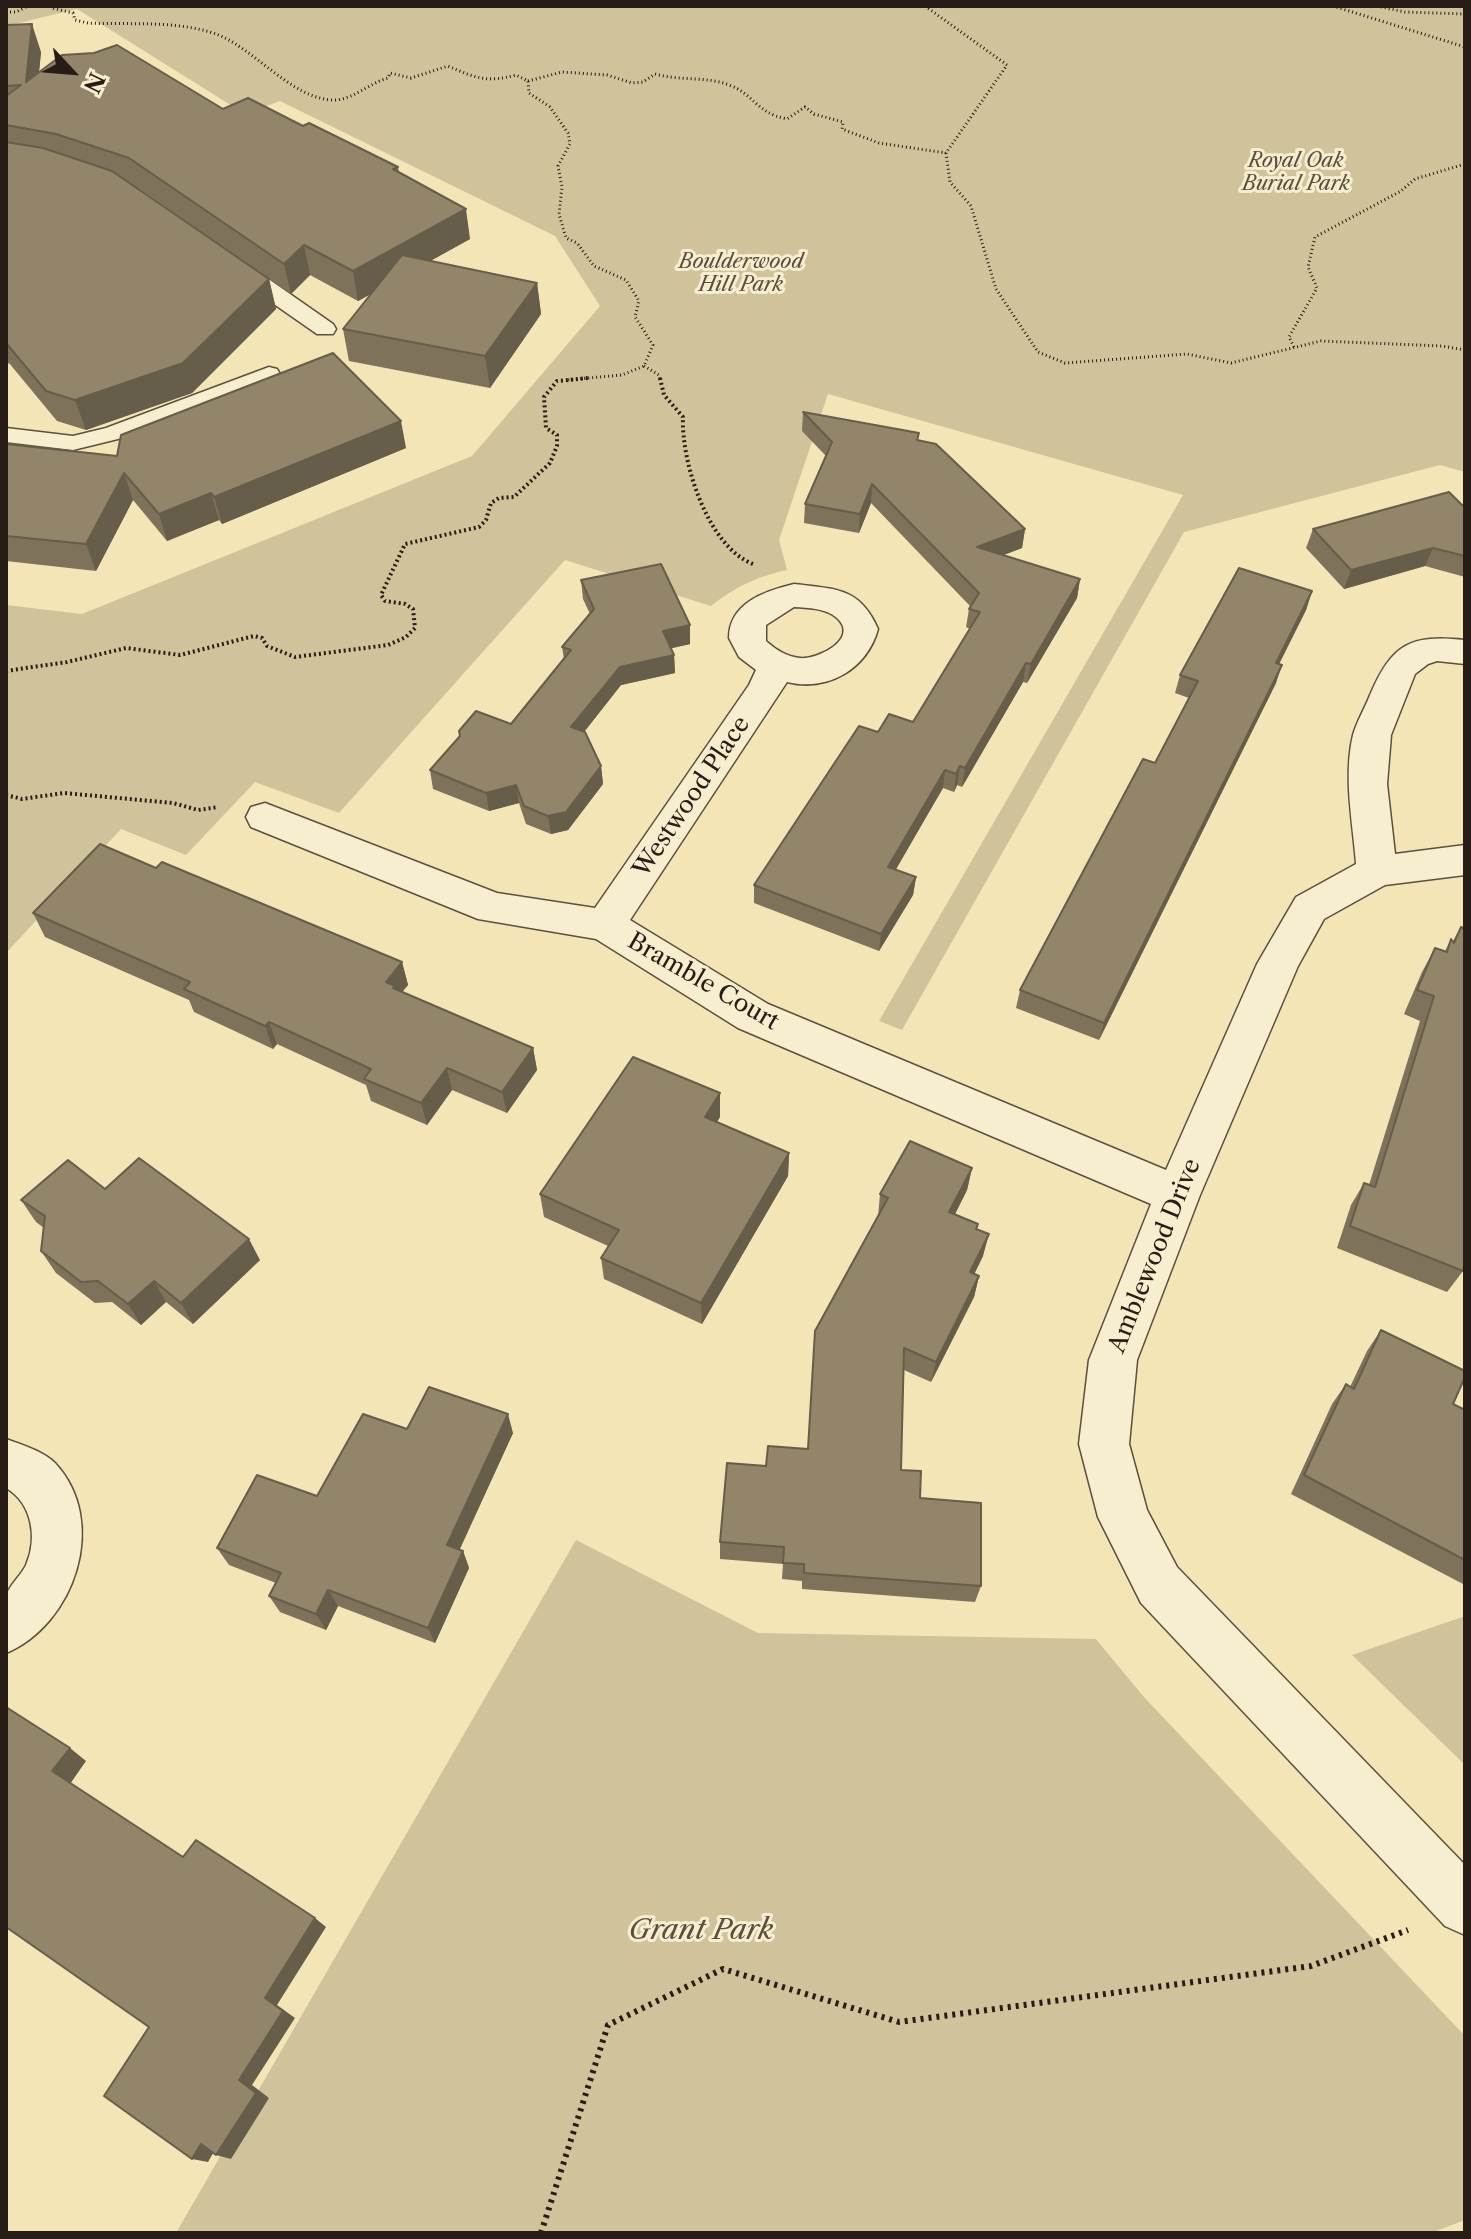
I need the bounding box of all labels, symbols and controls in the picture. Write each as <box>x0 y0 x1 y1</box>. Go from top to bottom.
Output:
north arrow <box>32 32 112 112</box>
text: N <box>78 68 110 97</box>
park label: Royal Oak Burial Park <box>1242 149 1350 196</box>
park label: Boulderwood Hill Park <box>679 250 803 297</box>
street label: Westwood Place <box>628 711 756 883</box>
street label: Bramble Court <box>622 927 784 1037</box>
street label: Amblewood Drive <box>1103 1155 1207 1357</box>
park label: Grant Park <box>629 1914 773 1948</box>

